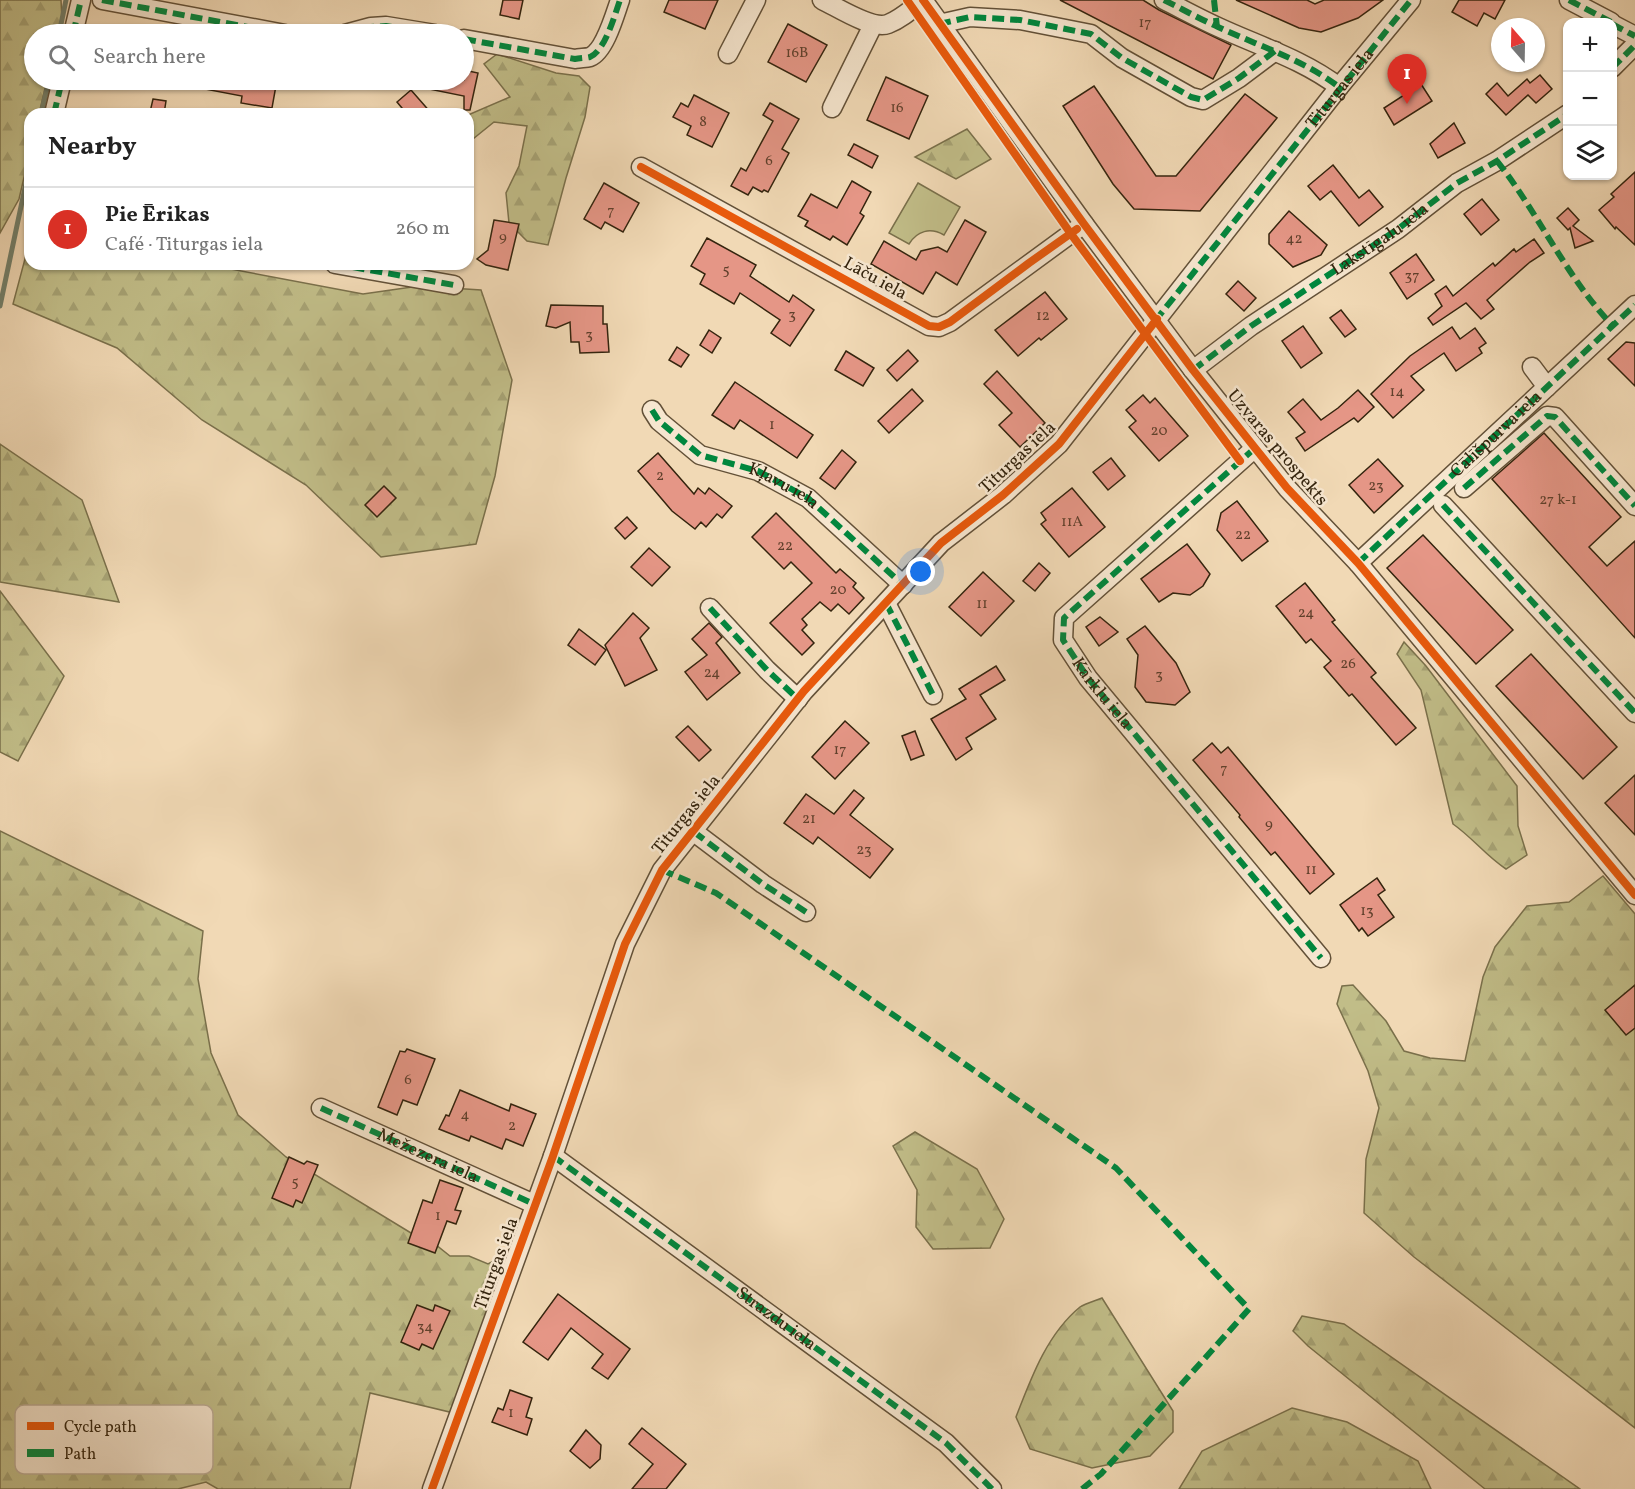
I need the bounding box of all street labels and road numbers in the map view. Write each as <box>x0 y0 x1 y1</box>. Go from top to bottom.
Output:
street label: Titurgas iela <box>1300 43 1380 134</box>
street label: Lakstīgalu iela <box>1326 197 1434 282</box>
street label: Lāču iela <box>839 251 911 307</box>
street label: Uzvaras prospekts <box>1221 384 1333 512</box>
street label: Cālīšpurva iela <box>1445 385 1548 483</box>
street label: Titurgas iela <box>974 416 1062 500</box>
street label: Kļavu iela <box>746 456 825 515</box>
street label: Kārklu iela <box>1065 653 1138 735</box>
street label: Titurgas iela <box>647 769 727 860</box>
street label: Mežezera iela <box>373 1122 482 1190</box>
street label: Titurgas iela <box>469 1214 525 1314</box>
street label: Strazdu iela <box>731 1281 821 1357</box>

